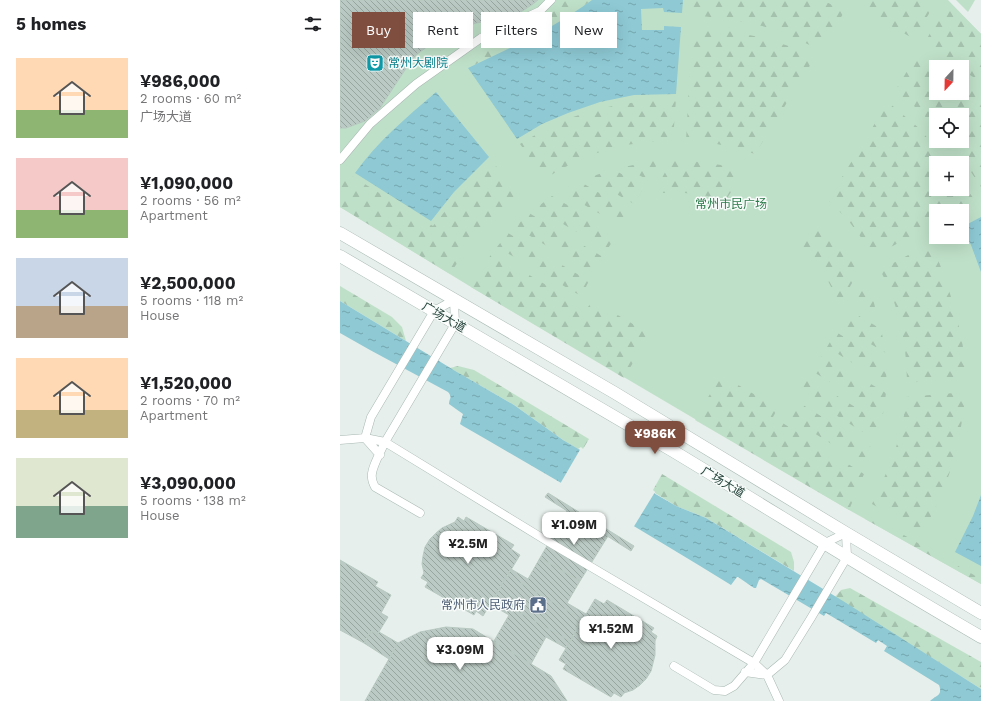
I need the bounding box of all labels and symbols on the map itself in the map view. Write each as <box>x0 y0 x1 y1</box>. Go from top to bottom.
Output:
theatre icon: 常州大剧院 <box>365 53 385 73</box>
place label: 常州大剧院 <box>388 56 448 70</box>
north arrow <box>929 60 969 100</box>
park label: 常州市民广场 <box>695 197 767 211</box>
street label: 广场大道 <box>420 299 468 335</box>
pin: ¥986K <box>627 421 683 455</box>
street label: 广场大道 <box>699 464 747 500</box>
pin: ¥1.09M <box>541 512 607 546</box>
pin: ¥2.5M <box>440 531 496 565</box>
public building icon: 常州市人民政府 <box>528 595 548 615</box>
place label: 常州市人民政府 <box>441 598 525 612</box>
pin: ¥1.52M <box>578 616 644 650</box>
pin: ¥3.09M <box>427 637 493 671</box>

